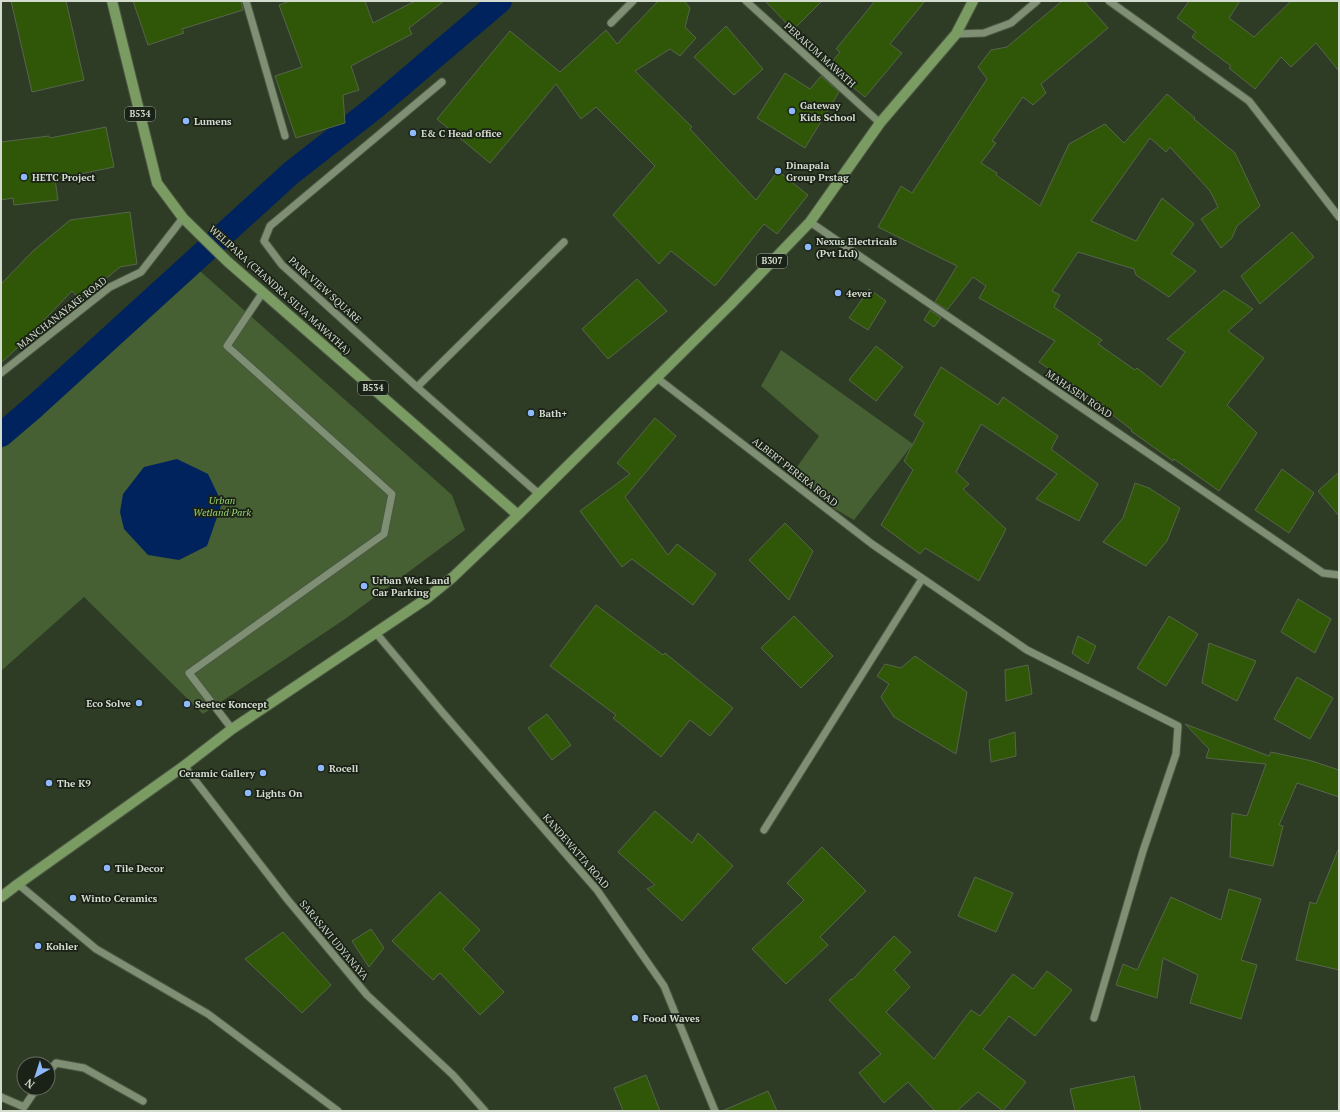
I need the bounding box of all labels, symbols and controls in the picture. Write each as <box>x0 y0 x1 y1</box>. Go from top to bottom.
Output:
street label: PERAKUM MAWATH <box>782 19 858 91</box>
place label: Gateway Kids School <box>800 99 856 124</box>
marker: Gateway Kids School <box>787 106 797 116</box>
road number: B534 <box>125 107 155 121</box>
place label: Lumens <box>194 115 232 128</box>
marker: Lumens <box>181 116 191 126</box>
place label: E& C Head office <box>421 127 502 140</box>
marker: E& C Head office <box>408 128 418 138</box>
place label: Dinapala Group Prstag <box>786 159 849 184</box>
marker: Dinapala Group Prstag <box>773 166 783 176</box>
place label: HETC Project <box>32 171 95 184</box>
marker: HETC Project <box>19 172 29 182</box>
street label: WELIPARA (CHANDRA SILVA MAWATHA) <box>206 223 354 357</box>
place label: Nexus Electricals (Pvt Ltd) <box>816 235 898 260</box>
marker: Nexus Electricals (Pvt Ltd) <box>803 242 813 252</box>
street label: PARK VIEW SQUARE <box>286 254 364 326</box>
road number: B307 <box>757 254 787 268</box>
street label: MANCHANAYAKE ROAD <box>14 274 110 352</box>
place label: 4ever <box>846 287 872 300</box>
marker: 4ever <box>833 288 843 298</box>
street label: MAHASEN ROAD <box>1043 367 1115 421</box>
road number: B534 <box>358 381 388 395</box>
place label: Bath+ <box>539 407 567 420</box>
marker: Bath+ <box>526 408 536 418</box>
street label: ALBERT PERERA ROAD <box>750 435 840 509</box>
park label: Urban Wetland Park <box>193 494 251 519</box>
place label: Urban Wet Land Car Parking <box>372 574 450 599</box>
marker: Urban Wet Land Car Parking <box>359 581 369 591</box>
place label: Eco Solve <box>86 697 132 710</box>
marker: Eco Solve <box>134 698 144 708</box>
place label: Seetec Koncept <box>195 698 267 711</box>
marker: Seetec Koncept <box>182 699 192 709</box>
place label: Rocell <box>329 762 359 775</box>
marker: Rocell <box>316 763 326 773</box>
place label: Ceramic Gallery <box>179 767 256 780</box>
marker: Ceramic Gallery <box>258 768 268 778</box>
place label: The K9 <box>57 777 91 790</box>
marker: The K9 <box>44 778 54 788</box>
place label: Lights On <box>256 787 303 800</box>
marker: Lights On <box>243 788 253 798</box>
street label: KANDEWATTA ROAD <box>540 811 612 891</box>
place label: Tile Decor <box>115 862 165 875</box>
marker: Tile Decor <box>102 863 112 873</box>
place label: Winto Ceramics <box>81 892 158 905</box>
marker: Winto Ceramics <box>68 893 78 903</box>
street label: SARASAVI UDYANAYA <box>297 897 371 983</box>
place label: Kohler <box>46 940 79 953</box>
marker: Kohler <box>33 941 43 951</box>
place label: Food Waves <box>643 1012 700 1025</box>
marker: Food Waves <box>630 1013 640 1023</box>
north arrow <box>16 1056 56 1096</box>
text: N <box>22 1075 37 1092</box>

